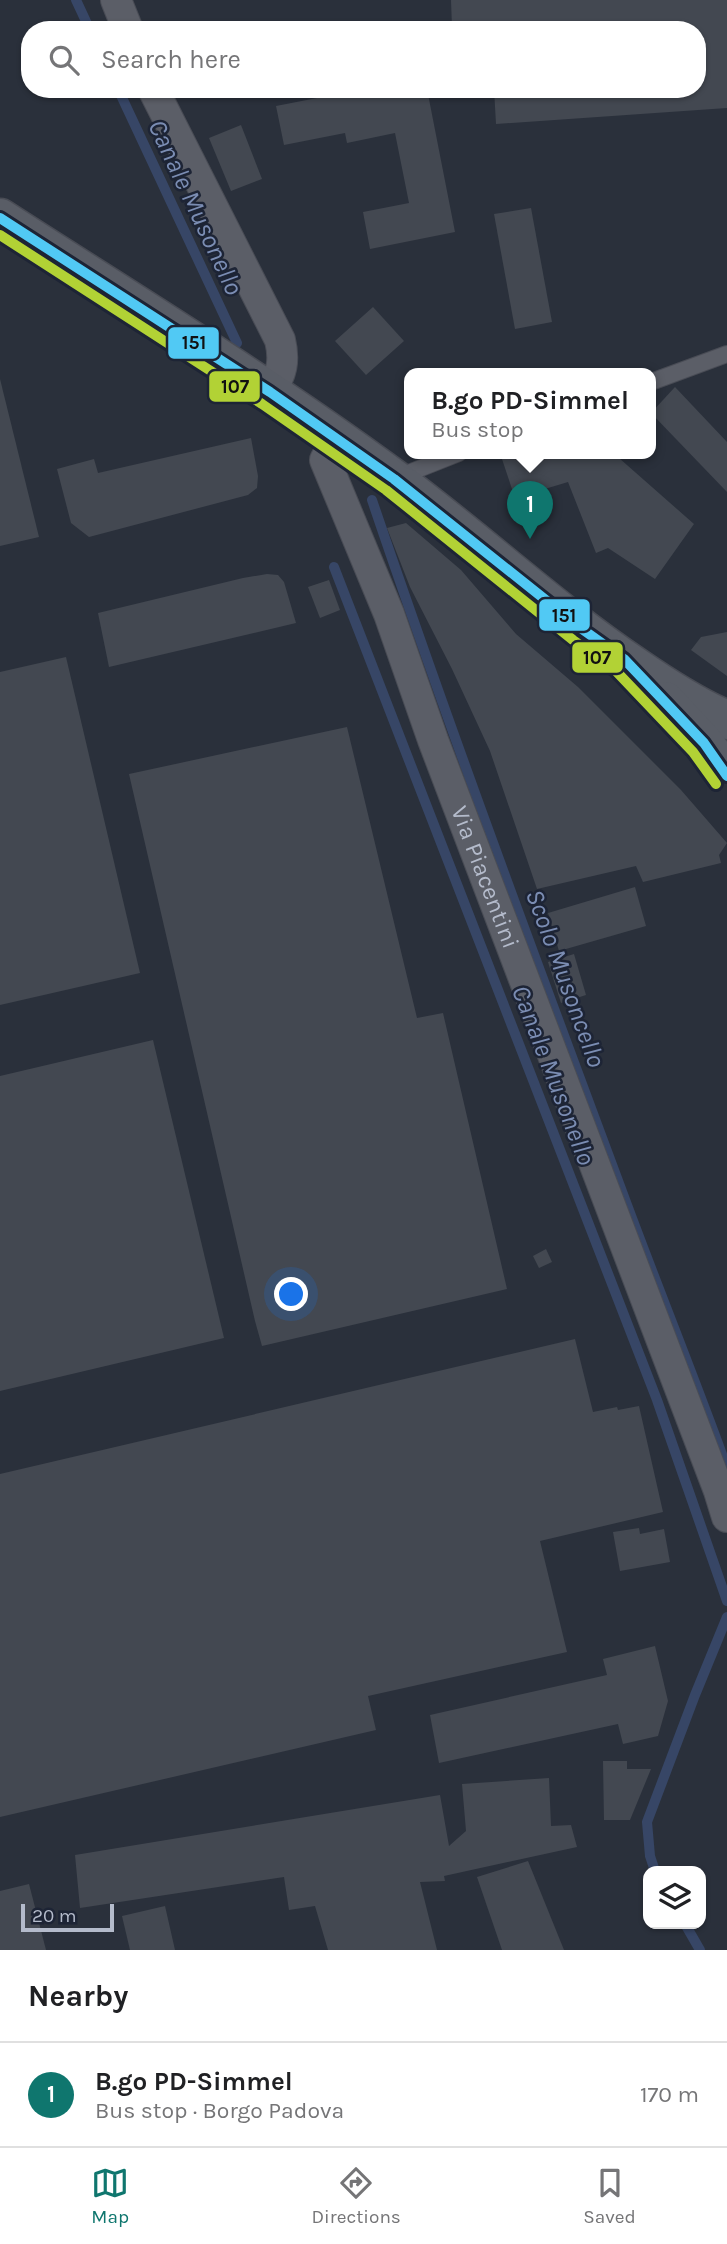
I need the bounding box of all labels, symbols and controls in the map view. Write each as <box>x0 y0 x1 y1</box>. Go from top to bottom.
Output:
search box <box>21 21 706 98</box>
icon: search <box>45 41 83 79</box>
text: Search here <box>101 44 241 75</box>
water label: Canale Musonello <box>141 115 250 300</box>
line badge: 151 <box>167 326 220 360</box>
text: 151 <box>182 332 206 354</box>
popup <box>404 368 656 459</box>
line badge: 107 <box>208 370 261 403</box>
text: 107 <box>221 376 250 398</box>
text: B.go PD-Simmel <box>431 385 629 416</box>
text: Bus stop <box>431 416 524 443</box>
pin: 1 <box>507 481 553 539</box>
line badge: 151 <box>538 598 591 632</box>
text: 151 <box>552 605 576 627</box>
line badge: 107 <box>571 641 624 674</box>
text: 107 <box>583 647 612 669</box>
street label: Via Piacentini <box>445 802 525 952</box>
water label: Scolo Musoncello <box>519 885 612 1072</box>
water label: Canale Musonello <box>505 981 602 1170</box>
your location <box>274 1277 308 1311</box>
map controls <box>643 1866 706 1929</box>
button: layers <box>643 1866 706 1929</box>
scale bar <box>21 1901 114 1933</box>
text: 20 m <box>32 1905 77 1927</box>
text: Nearby <box>28 1978 128 2014</box>
text: B.go PD-Simmel <box>95 2066 293 2097</box>
text: 1 <box>47 2081 55 2108</box>
text: 170 m <box>640 2081 699 2108</box>
text: Bus stop · Borgo Padova <box>95 2097 344 2124</box>
tab: Map <box>91 2164 129 2228</box>
tab: Directions <box>312 2164 401 2228</box>
tab: Saved <box>583 2164 636 2228</box>

